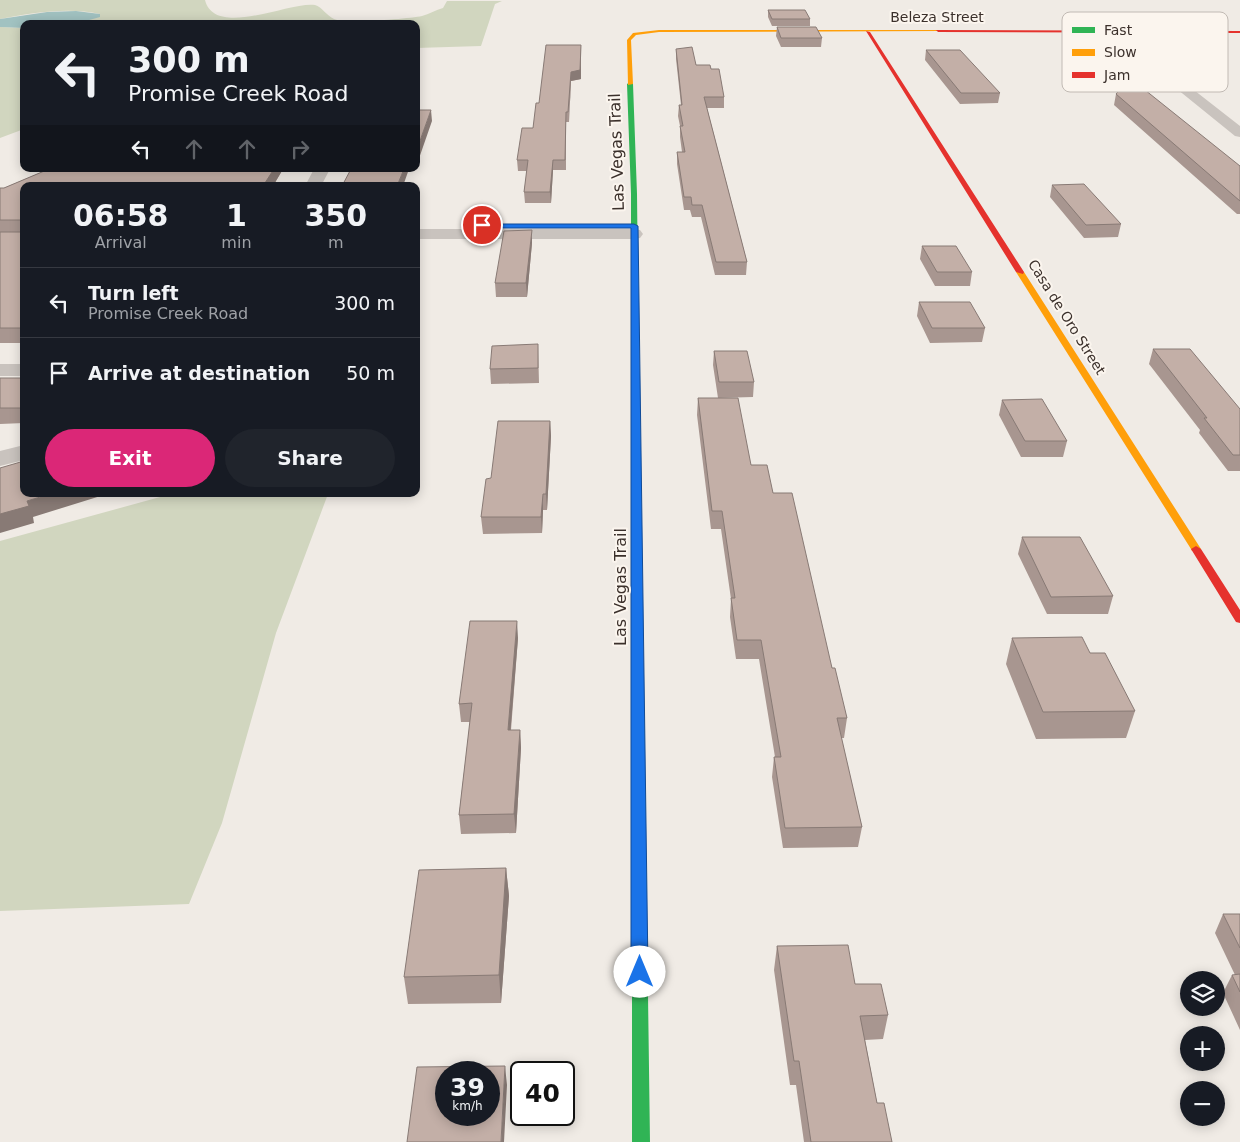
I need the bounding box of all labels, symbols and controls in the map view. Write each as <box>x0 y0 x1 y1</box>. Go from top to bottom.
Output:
street label: Beleza Street <box>890 9 984 25</box>
legend <box>1062 12 1228 92</box>
text: Fast <box>1104 22 1133 38</box>
icon: left <box>45 40 110 105</box>
text: 300 m <box>128 40 250 80</box>
text: Slow <box>1104 44 1137 60</box>
text: Jam <box>1103 67 1130 83</box>
text: Promise Creek Road <box>128 81 348 106</box>
street label: Las Vegas Trail <box>605 93 628 211</box>
icon: left <box>127 135 155 163</box>
icon: ahead <box>180 135 208 163</box>
icon: ahead <box>233 135 261 163</box>
icon: right <box>286 135 314 163</box>
text: 06:58 <box>73 198 168 233</box>
text: 1 <box>226 198 247 233</box>
text: 350 <box>304 198 367 233</box>
pin <box>461 204 503 246</box>
icon: arrive <box>468 211 496 239</box>
text: Arrival <box>95 233 147 252</box>
text: min <box>221 233 252 252</box>
text: m <box>328 233 344 252</box>
street label: Casa de Oro Street <box>1025 257 1109 378</box>
text: Turn left <box>88 282 179 304</box>
icon: left <box>45 289 73 317</box>
text: 300 m <box>334 292 395 314</box>
text: Promise Creek Road <box>88 304 248 323</box>
icon: arrive <box>45 359 73 387</box>
text: Arrive at destination <box>88 362 310 384</box>
text: 50 m <box>346 362 395 384</box>
button: Exit <box>45 429 215 487</box>
button: Share <box>225 429 395 487</box>
street label: Las Vegas Trail <box>611 528 630 646</box>
position arrow <box>613 945 665 997</box>
map controls <box>1180 971 1225 1126</box>
button: layers <box>1180 971 1225 1016</box>
button: + <box>1180 1026 1225 1071</box>
speed limit sign: 40 <box>510 1061 575 1126</box>
text: 39 <box>450 1073 485 1102</box>
button: − <box>1180 1081 1225 1126</box>
text: km/h <box>452 1099 483 1113</box>

